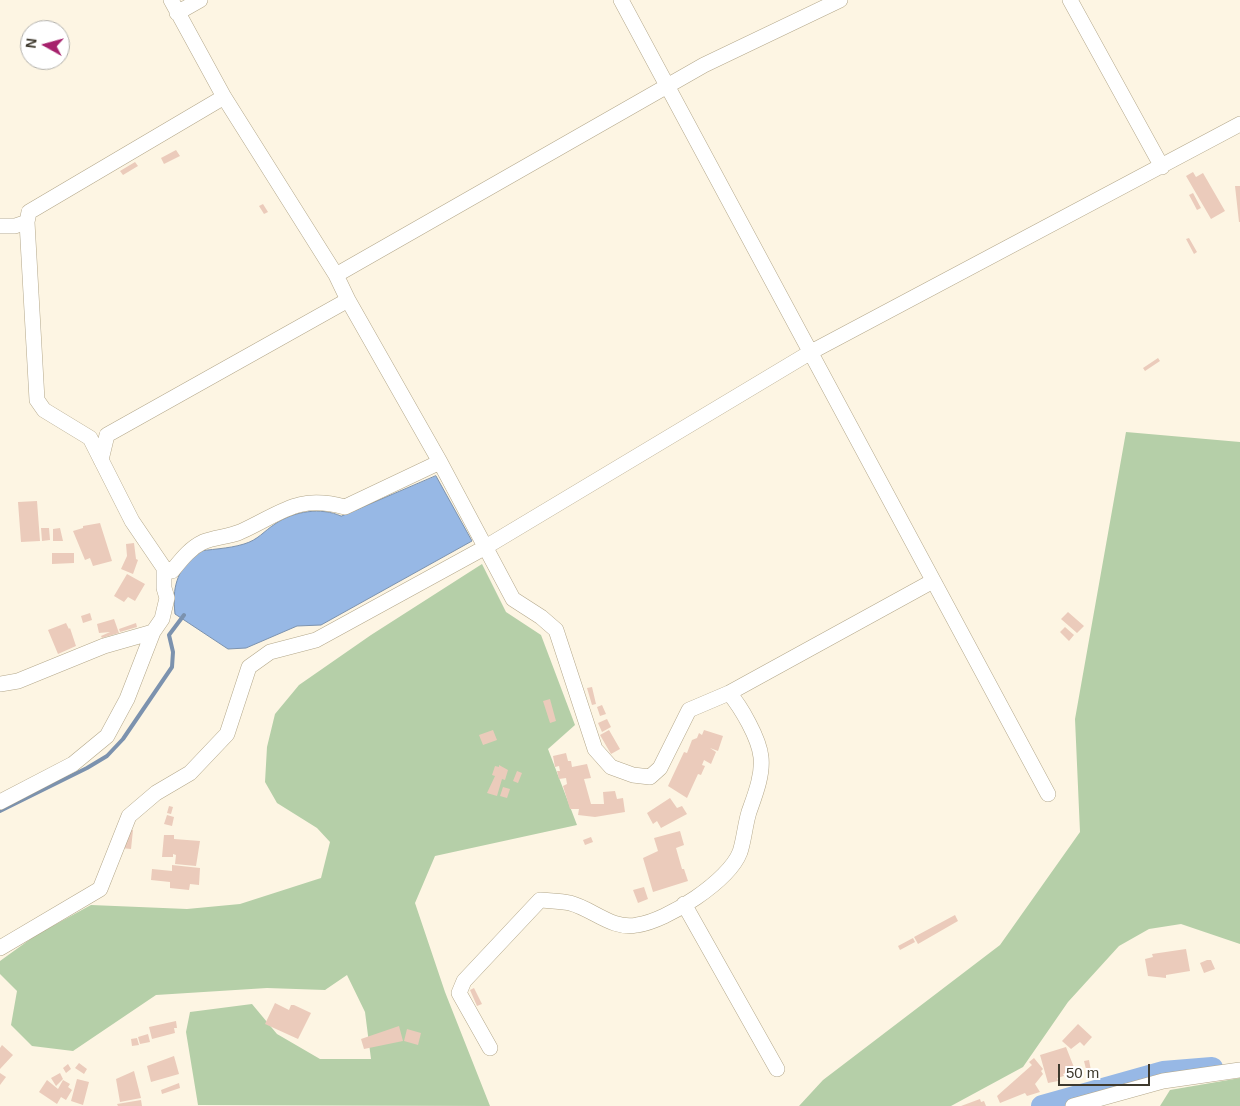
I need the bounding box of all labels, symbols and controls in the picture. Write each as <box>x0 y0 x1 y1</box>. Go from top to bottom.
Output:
north arrow <box>20 20 70 70</box>
text: N <box>23 37 40 49</box>
scale bar <box>1060 1054 1152 1086</box>
text: 50 m <box>1066 1064 1099 1081</box>

